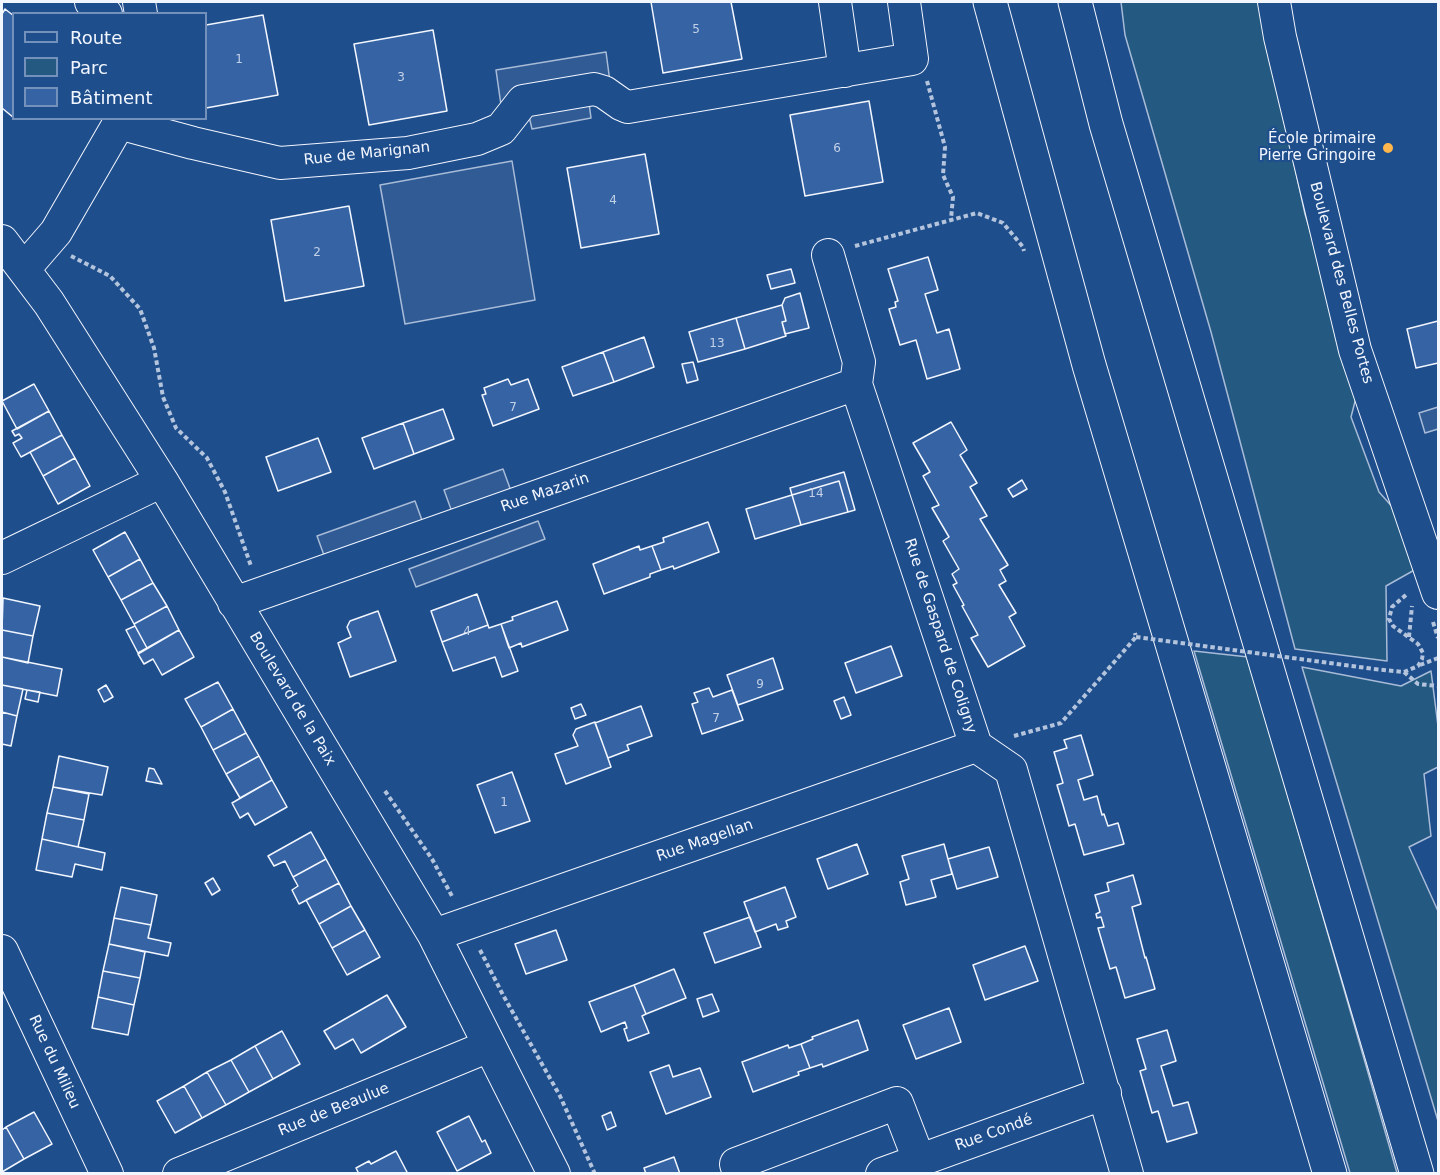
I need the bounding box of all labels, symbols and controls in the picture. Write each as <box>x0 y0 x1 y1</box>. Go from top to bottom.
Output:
legend <box>12 12 207 120</box>
house number: 5 <box>692 23 700 37</box>
text: Route <box>70 27 122 48</box>
house number: 1 <box>235 53 243 67</box>
text: Parc <box>70 57 108 78</box>
house number: 3 <box>397 71 405 85</box>
text: Bâtiment <box>70 87 153 108</box>
place label: École primaire Pierre Gringoire <box>1259 130 1376 165</box>
street label: Rue de Marignan <box>303 138 431 170</box>
marker: École primaire Pierre Gringoire <box>1381 141 1395 155</box>
house number: 6 <box>833 142 841 156</box>
street label: Boulevard des Belles Portes <box>1305 180 1377 386</box>
house number: 4 <box>609 194 617 208</box>
house number: 2 <box>313 246 321 260</box>
house number: 13 <box>709 337 725 351</box>
house number: 7 <box>509 401 517 415</box>
street label: Rue Mazarin <box>498 469 592 517</box>
house number: 14 <box>808 487 824 501</box>
street label: Rue de Gaspard de Coligny <box>900 536 980 736</box>
house number: 4 <box>463 625 471 639</box>
street label: Boulevard de la Paix <box>245 629 339 769</box>
house number: 9 <box>756 678 764 692</box>
house number: 7 <box>712 712 720 726</box>
house number: 1 <box>500 796 508 810</box>
street label: Rue Magellan <box>654 816 756 866</box>
street label: Rue du Milieu <box>24 1012 84 1112</box>
street label: Rue de Beaulue <box>276 1080 392 1140</box>
street label: Rue Condé <box>953 1111 1035 1155</box>

